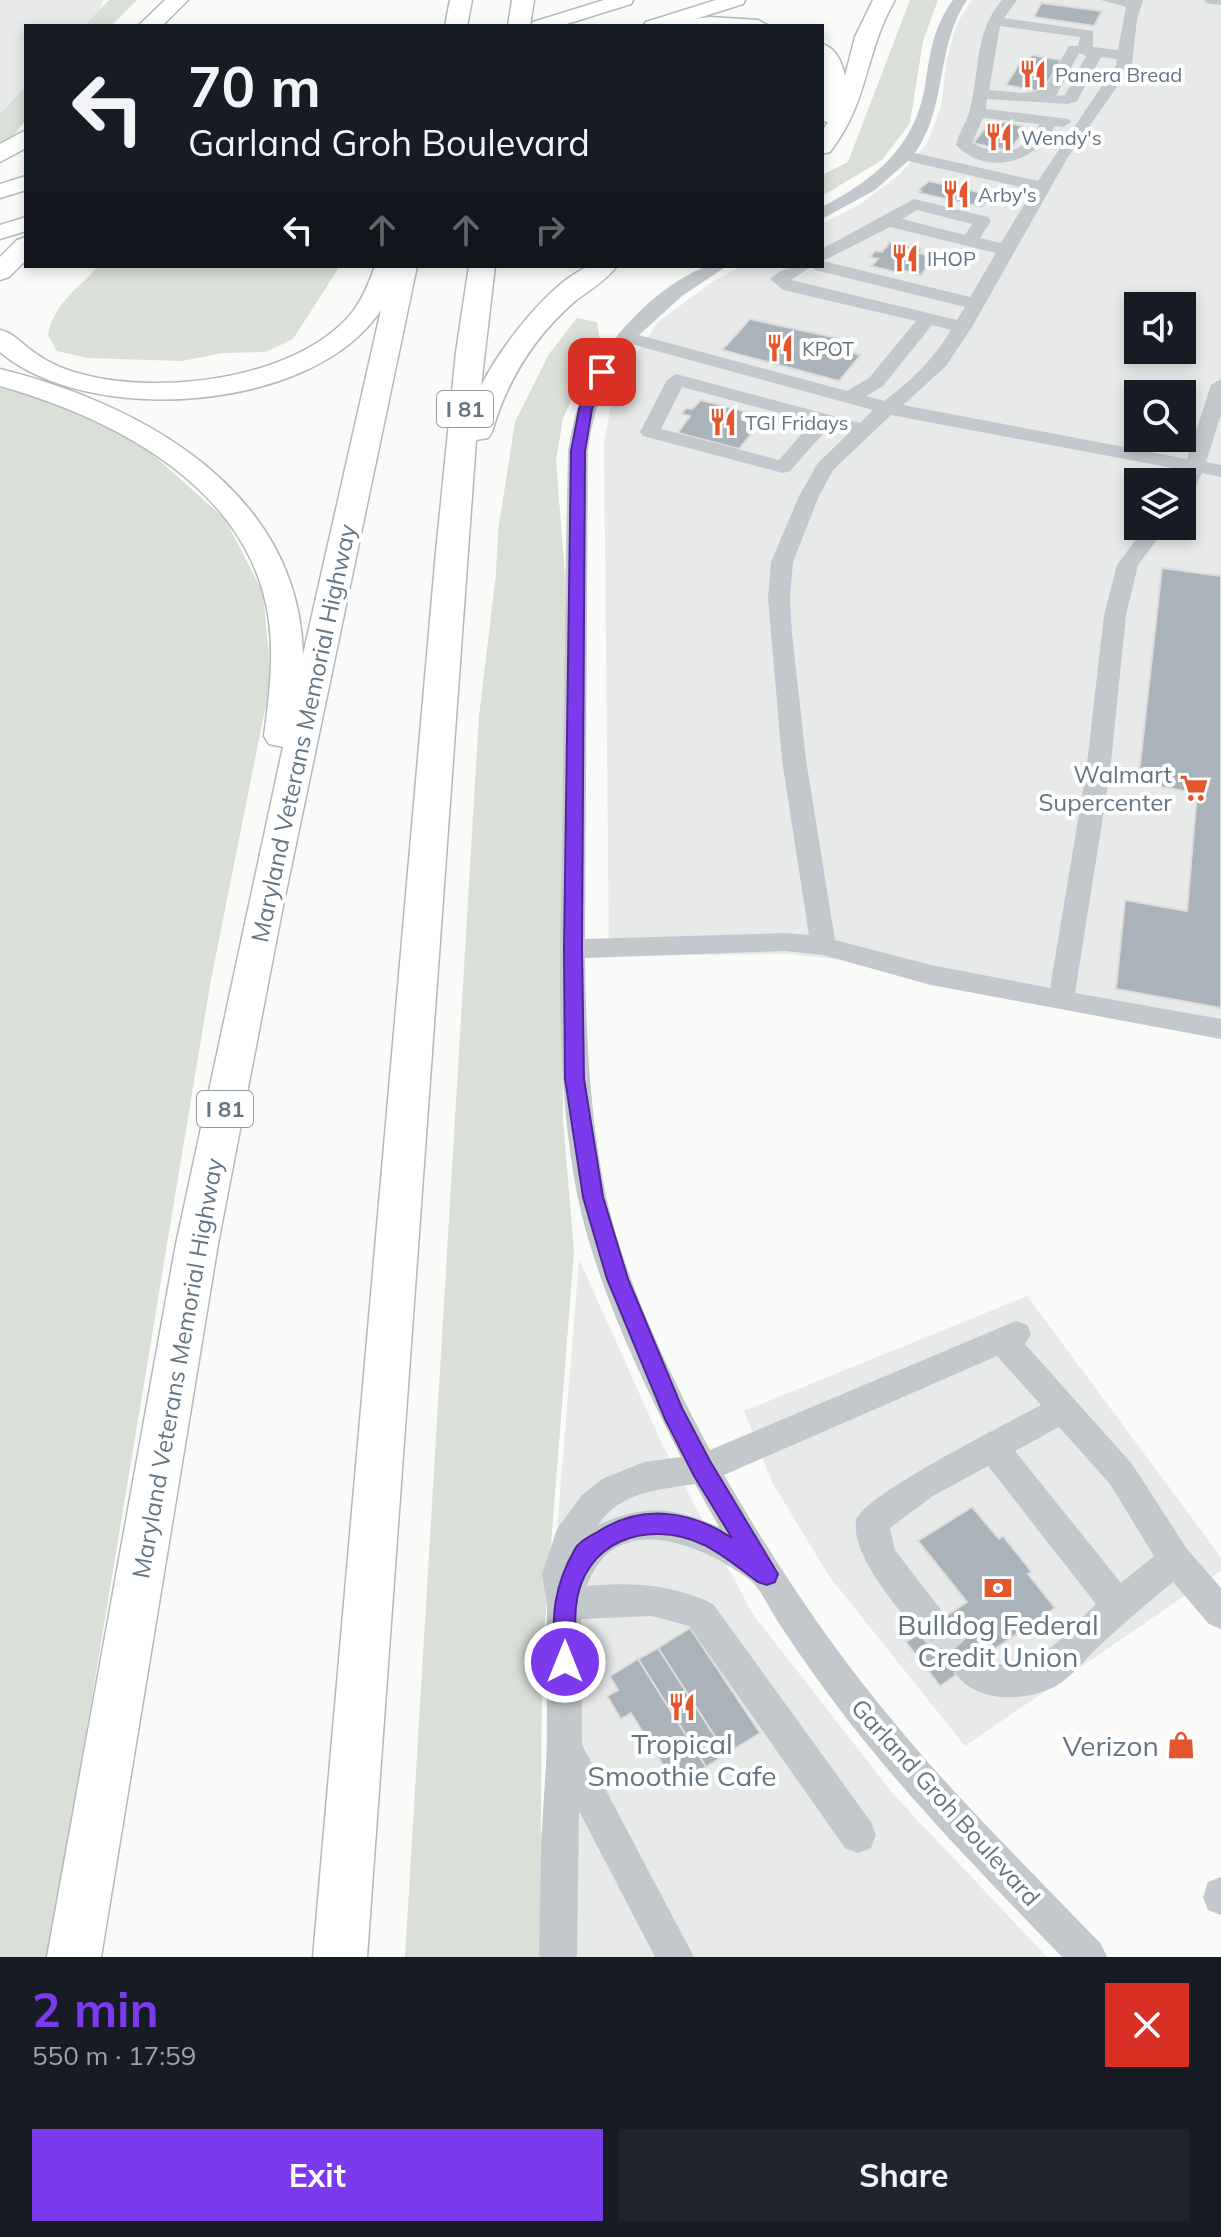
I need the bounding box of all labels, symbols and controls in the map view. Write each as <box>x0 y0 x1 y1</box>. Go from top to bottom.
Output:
text: 70 m <box>188 51 321 121</box>
icon: left <box>56 56 160 160</box>
restaurant icon: Panera Bread <box>1018 59 1048 89</box>
place label: Panera Bread <box>1055 62 1182 87</box>
text: Garland Groh Boulevard <box>188 120 590 165</box>
restaurant icon: Wendy's <box>984 122 1014 152</box>
place label: Wendy's <box>1021 125 1102 150</box>
restaurant icon: Arby's <box>941 179 971 209</box>
place label: Arby's <box>978 182 1037 207</box>
icon: left <box>276 208 320 252</box>
icon: ahead <box>360 208 404 252</box>
icon: ahead <box>444 208 488 252</box>
icon: right <box>528 208 572 252</box>
restaurant icon: IHOP <box>890 243 920 273</box>
place label: IHOP <box>927 246 976 271</box>
map controls <box>1124 292 1196 540</box>
button: sound <box>1124 292 1196 364</box>
restaurant icon: KPOT <box>765 333 795 363</box>
place label: KPOT <box>802 336 854 361</box>
pin <box>568 338 636 406</box>
icon: arrive <box>580 350 624 394</box>
button: search <box>1124 380 1196 452</box>
road number: I 81 <box>437 391 493 427</box>
restaurant icon: TGI Fridays <box>708 407 738 437</box>
place label: TGI Fridays <box>745 410 849 435</box>
button: layers <box>1124 468 1196 540</box>
street label: Maryland Veterans Memorial Highway <box>244 521 362 945</box>
place label: Walmart Supercenter <box>1038 759 1172 817</box>
supermarket icon: Walmart Supercenter <box>1179 773 1209 803</box>
road number: I 81 <box>197 1091 253 1127</box>
street label: Maryland Veterans Memorial Highway <box>125 1155 229 1581</box>
bank icon: Bulldog Federal Credit Union <box>983 1573 1013 1603</box>
place label: Bulldog Federal Credit Union <box>897 1607 1099 1674</box>
position arrow <box>523 1620 607 1704</box>
restaurant icon: Tropical Smoothie Cafe <box>667 1692 697 1722</box>
street label: Garland Groh Boulevard <box>845 1692 1047 1912</box>
place label: Tropical Smoothie Cafe <box>587 1726 777 1793</box>
place label: Verizon <box>1062 1728 1159 1763</box>
shop icon: Verizon <box>1166 1730 1196 1760</box>
text: 2 min <box>32 1979 159 2039</box>
button: close <box>1105 1983 1189 2067</box>
text: 550 m · 17:59 <box>32 2039 196 2072</box>
button: Exit <box>32 2129 603 2221</box>
button: Share <box>619 2129 1189 2221</box>

